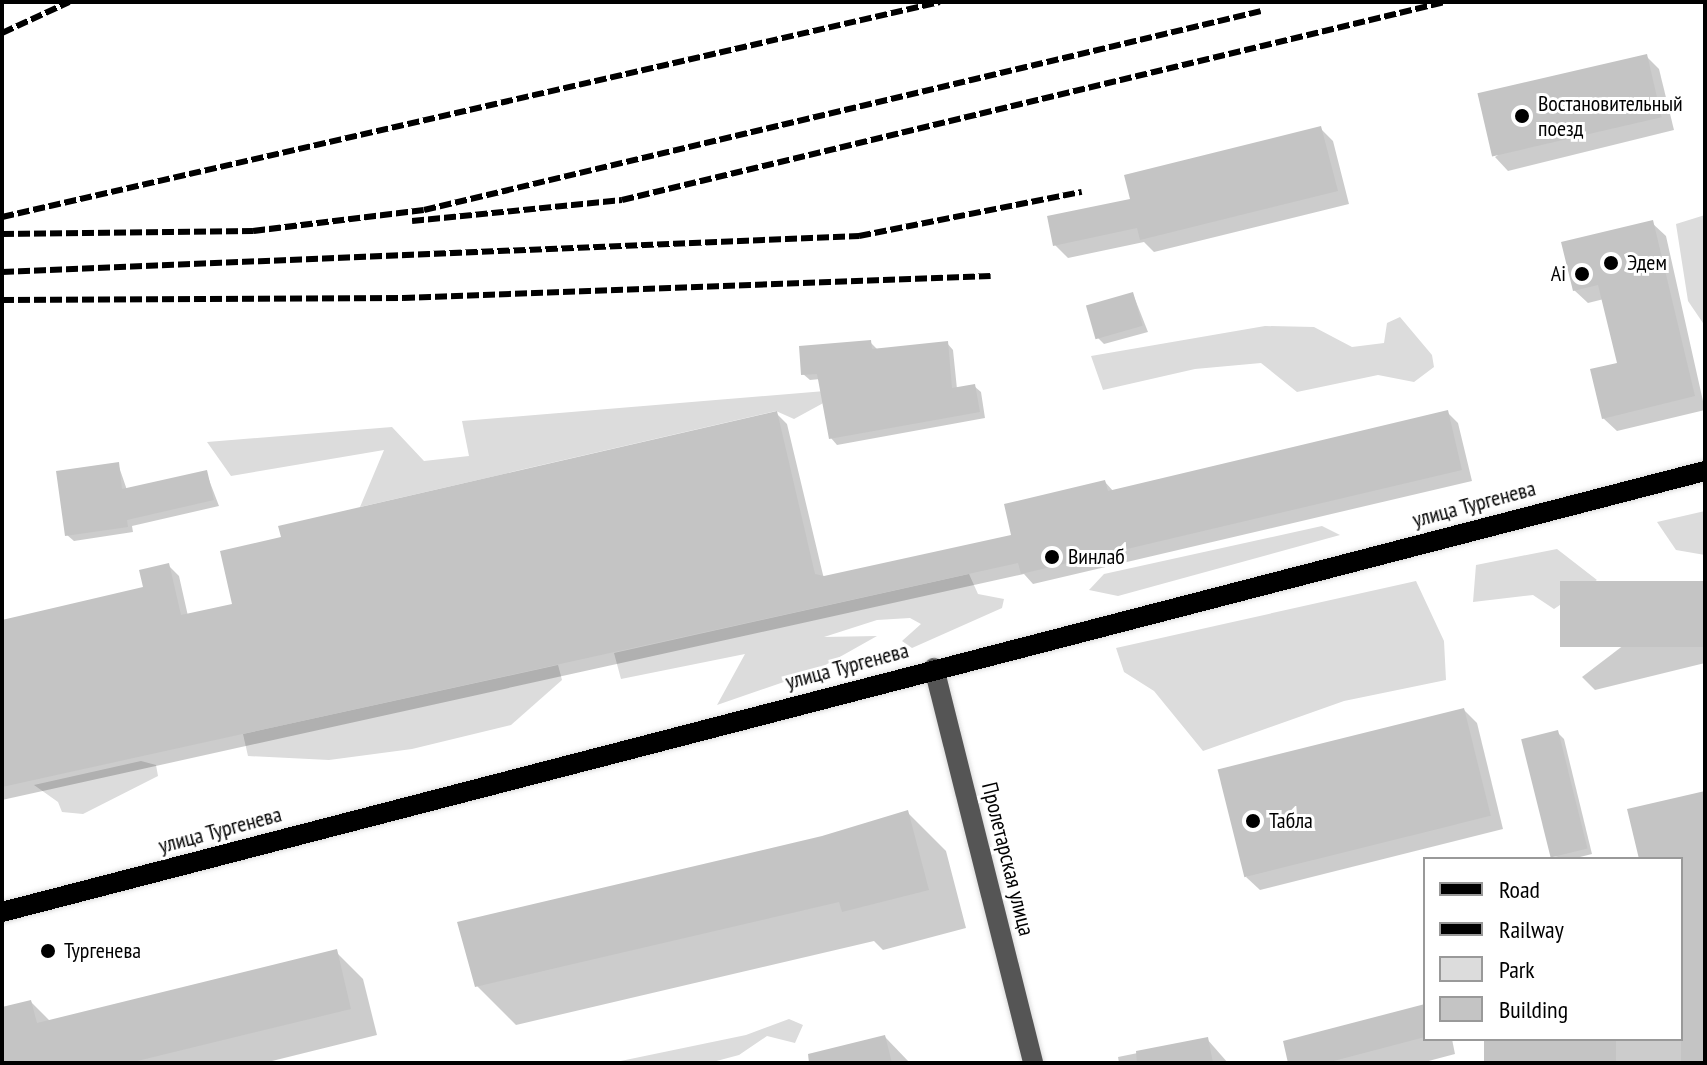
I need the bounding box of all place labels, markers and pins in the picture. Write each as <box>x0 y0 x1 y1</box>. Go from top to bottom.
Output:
place label: Востановительный поезд <box>1538 90 1683 142</box>
marker: Востановительный поезд <box>1513 107 1531 125</box>
place label: Эдем <box>1627 250 1667 276</box>
marker: Эдем <box>1602 254 1620 272</box>
place label: Ai <box>1551 261 1566 287</box>
marker: Ai <box>1573 265 1591 283</box>
place label: Винлаб <box>1068 544 1125 570</box>
marker: Винлаб <box>1043 548 1061 566</box>
place label: Табла <box>1269 808 1313 834</box>
marker: Табла <box>1244 812 1262 830</box>
place label: Тургенева <box>64 938 141 964</box>
marker: Тургенева <box>39 942 57 960</box>

